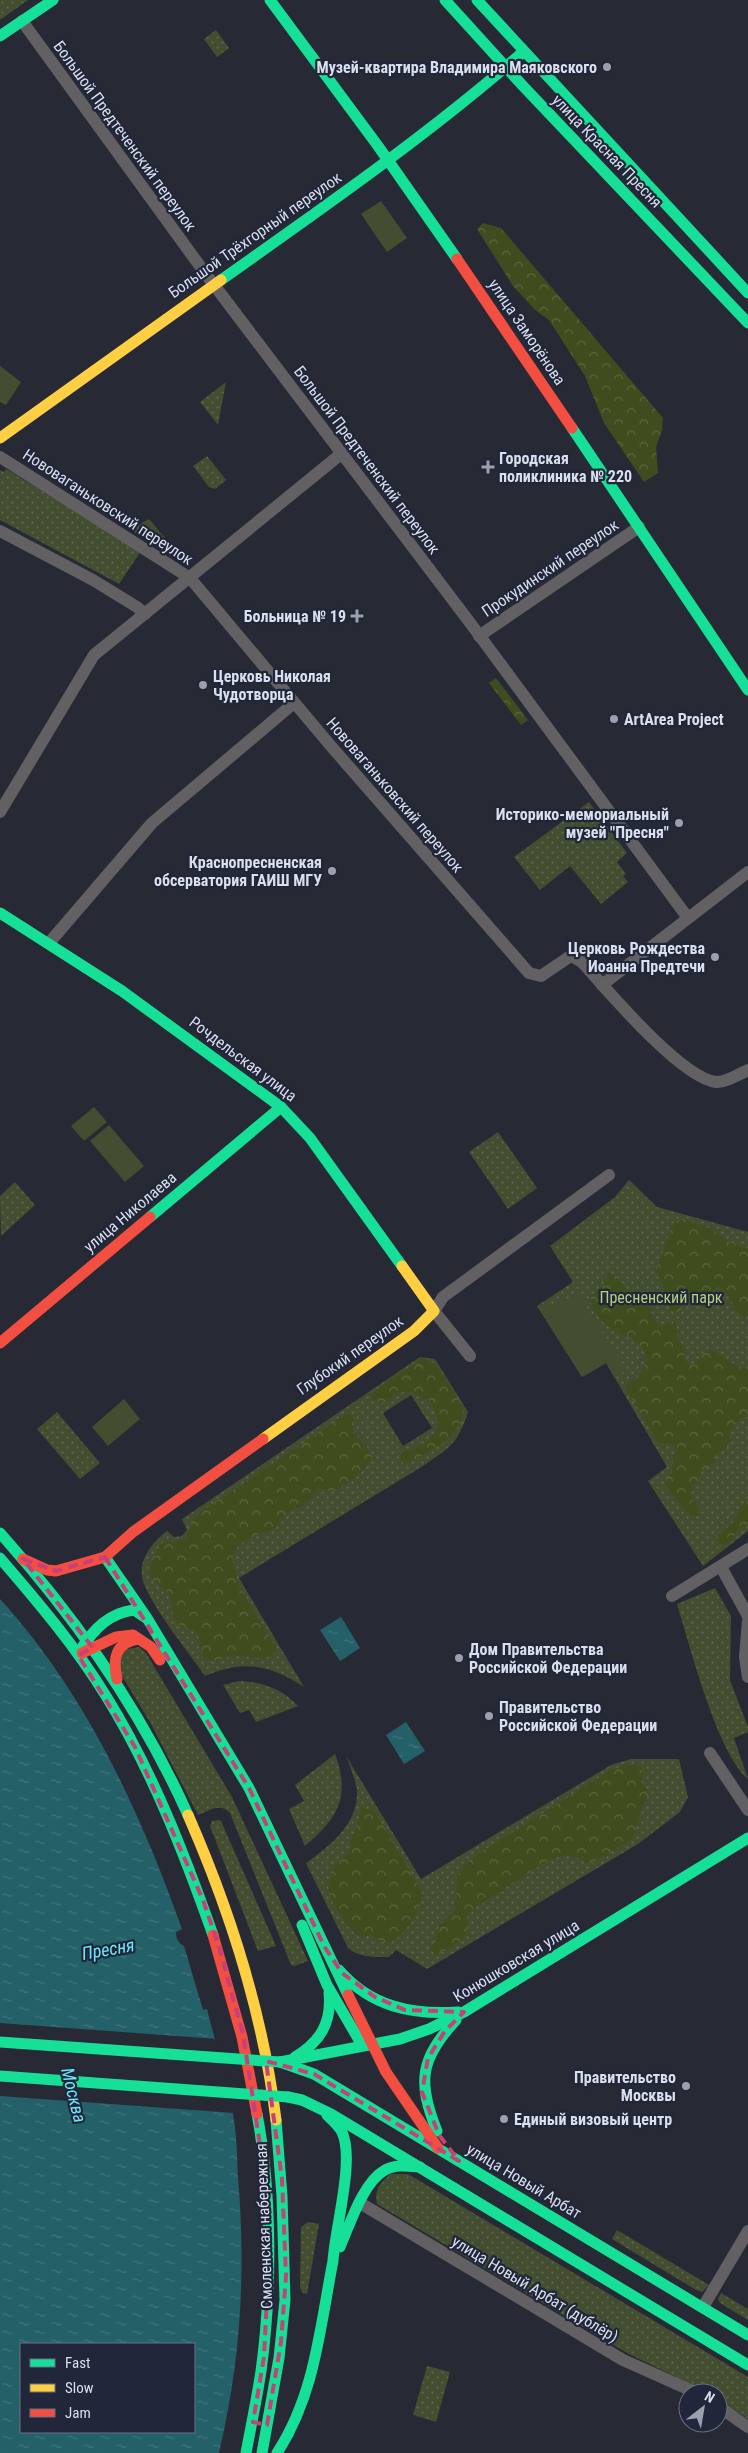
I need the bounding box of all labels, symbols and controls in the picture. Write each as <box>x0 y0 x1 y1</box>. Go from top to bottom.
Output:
street label: Большой Предтеченский переулок <box>50 37 201 235</box>
place label: Музей-квартира Владимира Маяковского <box>317 58 597 77</box>
marker: Музей-квартира Владимира Маяковского <box>601 61 613 73</box>
street label: улица Красная Пресня <box>548 90 666 212</box>
street label: Большой Трёхгорный переулок <box>165 168 345 302</box>
street label: улица Заморёнова <box>484 275 570 389</box>
street label: Большой Предтеченский переулок <box>290 362 444 558</box>
street label: Нововаганьковский переулок <box>19 445 197 569</box>
place label: Городская поликлиника № 220 <box>499 449 632 486</box>
marker: Городская поликлиника № 220 <box>481 460 495 474</box>
street label: Прокудинский переулок <box>478 515 622 621</box>
place label: Больница № 19 <box>244 607 346 626</box>
marker: Больница № 19 <box>350 609 364 623</box>
place label: Церковь Николая Чудотворца <box>213 667 331 704</box>
marker: Церковь Николая Чудотворца <box>197 679 209 691</box>
place label: ArtArea Project <box>624 710 724 729</box>
marker: ArtArea Project <box>608 713 620 725</box>
street label: Нововаганьковский переулок <box>323 714 468 877</box>
place label: Историко-мемориальный музей "Пресня" <box>496 805 669 842</box>
marker: Историко-мемориальный музей "Пресня" <box>673 817 685 829</box>
place label: Краснопресненская обсерватория ГАИШ МГУ <box>154 853 322 890</box>
marker: Краснопресненская обсерватория ГАИШ МГУ <box>326 865 338 877</box>
place label: Церковь Рождества Иоанна Предтечи <box>568 939 705 976</box>
marker: Церковь Рождества Иоанна Предтечи <box>709 951 721 963</box>
street label: Рочдельская улица <box>186 1013 300 1105</box>
street label: улица Николаева <box>80 1168 180 1256</box>
park label: Пресненский парк <box>600 1288 723 1307</box>
street label: Глубокий переулок <box>293 1311 407 1399</box>
place label: Дом Правительства Российской Федерации <box>469 1640 627 1677</box>
marker: Дом Правительства Российской Федерации <box>453 1652 465 1664</box>
place label: Правительство Российской Федерации <box>499 1698 657 1735</box>
marker: Правительство Российской Федерации <box>483 1710 495 1722</box>
street label: Конюшковская улица <box>449 1916 583 2006</box>
water label: Пресня <box>80 1934 136 1964</box>
water label: Москва <box>57 2065 91 2125</box>
place label: Правительство Москвы <box>574 2068 676 2105</box>
marker: Правительство Москвы <box>680 2080 692 2092</box>
place label: Единый визовый центр <box>514 2110 672 2129</box>
marker: Единый визовый центр <box>498 2113 510 2125</box>
street label: улица Новый Арбат <box>463 2139 585 2223</box>
street label: Смоленская набережная <box>252 2143 276 2309</box>
street label: улица Новый Арбат (дублёр) <box>448 2232 622 2346</box>
legend <box>20 2343 195 2433</box>
text: Fast <box>65 2354 90 2372</box>
text: Slow <box>65 2379 94 2397</box>
north arrow <box>678 2383 728 2433</box>
text: N <box>702 2388 717 2406</box>
text: Jam <box>65 2404 91 2422</box>

